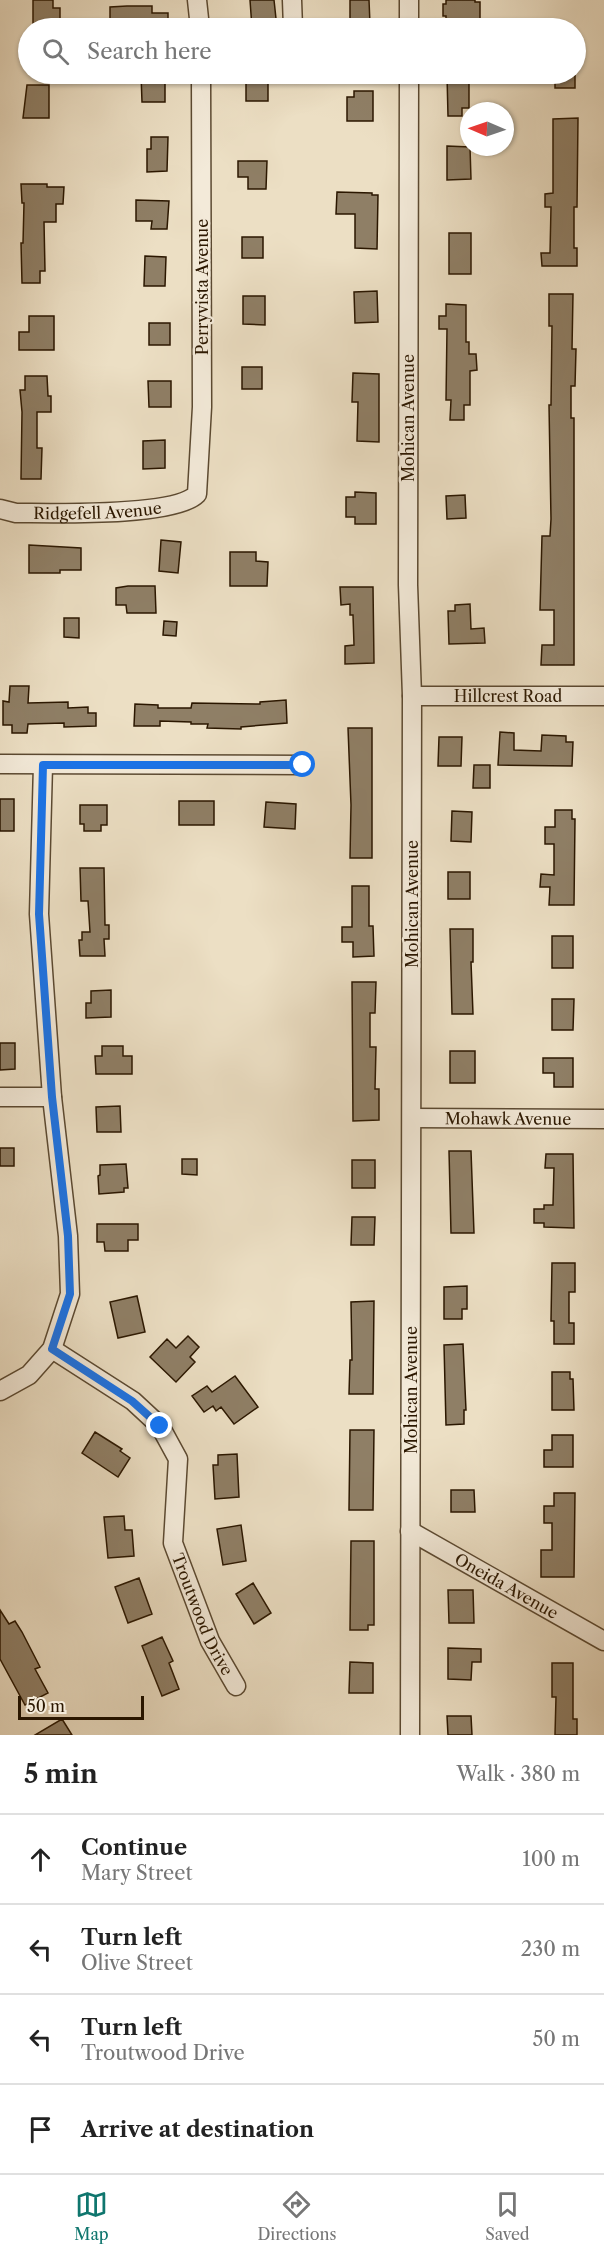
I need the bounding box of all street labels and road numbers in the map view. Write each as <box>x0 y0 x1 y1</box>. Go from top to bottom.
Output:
street label: Perryvista Avenue <box>192 219 212 355</box>
street label: Mohican Avenue <box>398 354 418 482</box>
street label: Ridgefell Avenue <box>33 497 163 523</box>
street label: Hillcrest Road <box>454 686 562 706</box>
street label: Mohican Avenue <box>402 840 422 968</box>
street label: Mohawk Avenue <box>445 1108 571 1129</box>
street label: Mohican Avenue <box>401 1326 421 1454</box>
street label: Oneida Avenue <box>451 1549 562 1623</box>
street label: Troutwood Drive <box>168 1550 238 1679</box>

